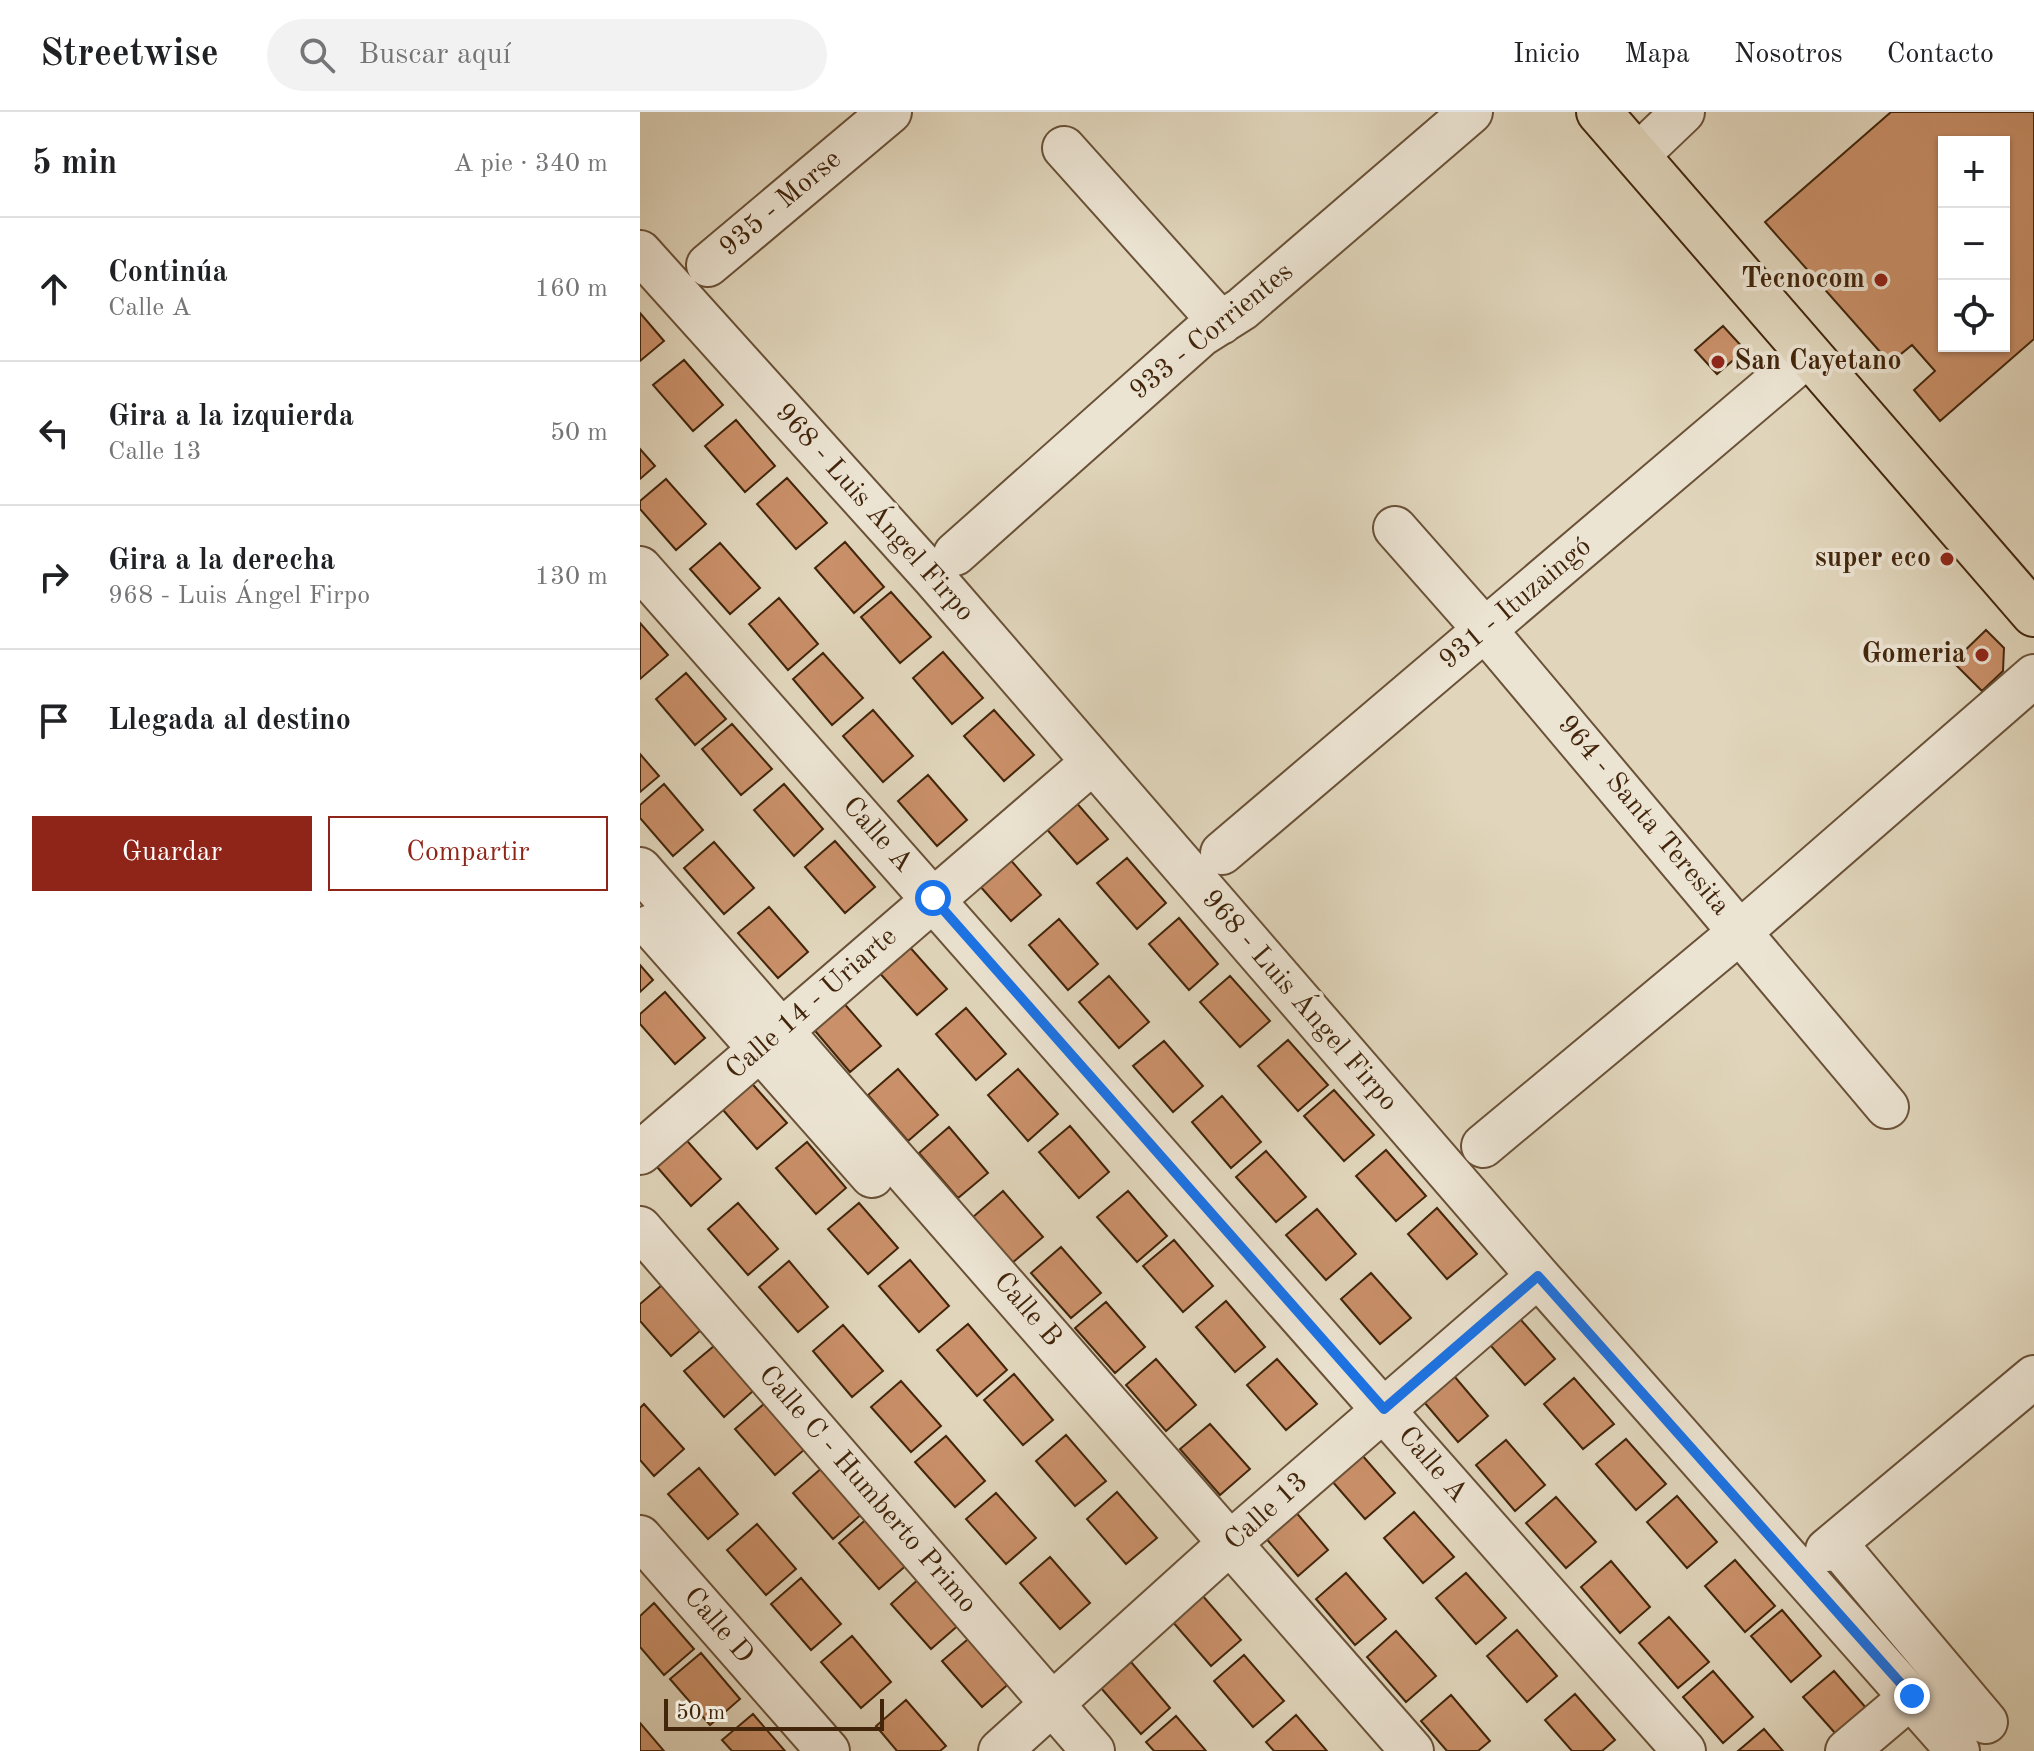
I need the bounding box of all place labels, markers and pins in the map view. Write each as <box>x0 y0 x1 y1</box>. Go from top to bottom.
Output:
place label: Tecnocom <box>1741 266 1865 294</box>
marker: Tecnocom <box>1872 271 1890 289</box>
place label: San Cayetano <box>1734 348 1902 376</box>
marker: San Cayetano <box>1709 353 1727 371</box>
place label: super eco <box>1815 545 1931 573</box>
marker: super eco <box>1938 550 1956 568</box>
place label: Gomeria <box>1861 641 1966 669</box>
marker: Gomeria <box>1973 646 1991 664</box>

